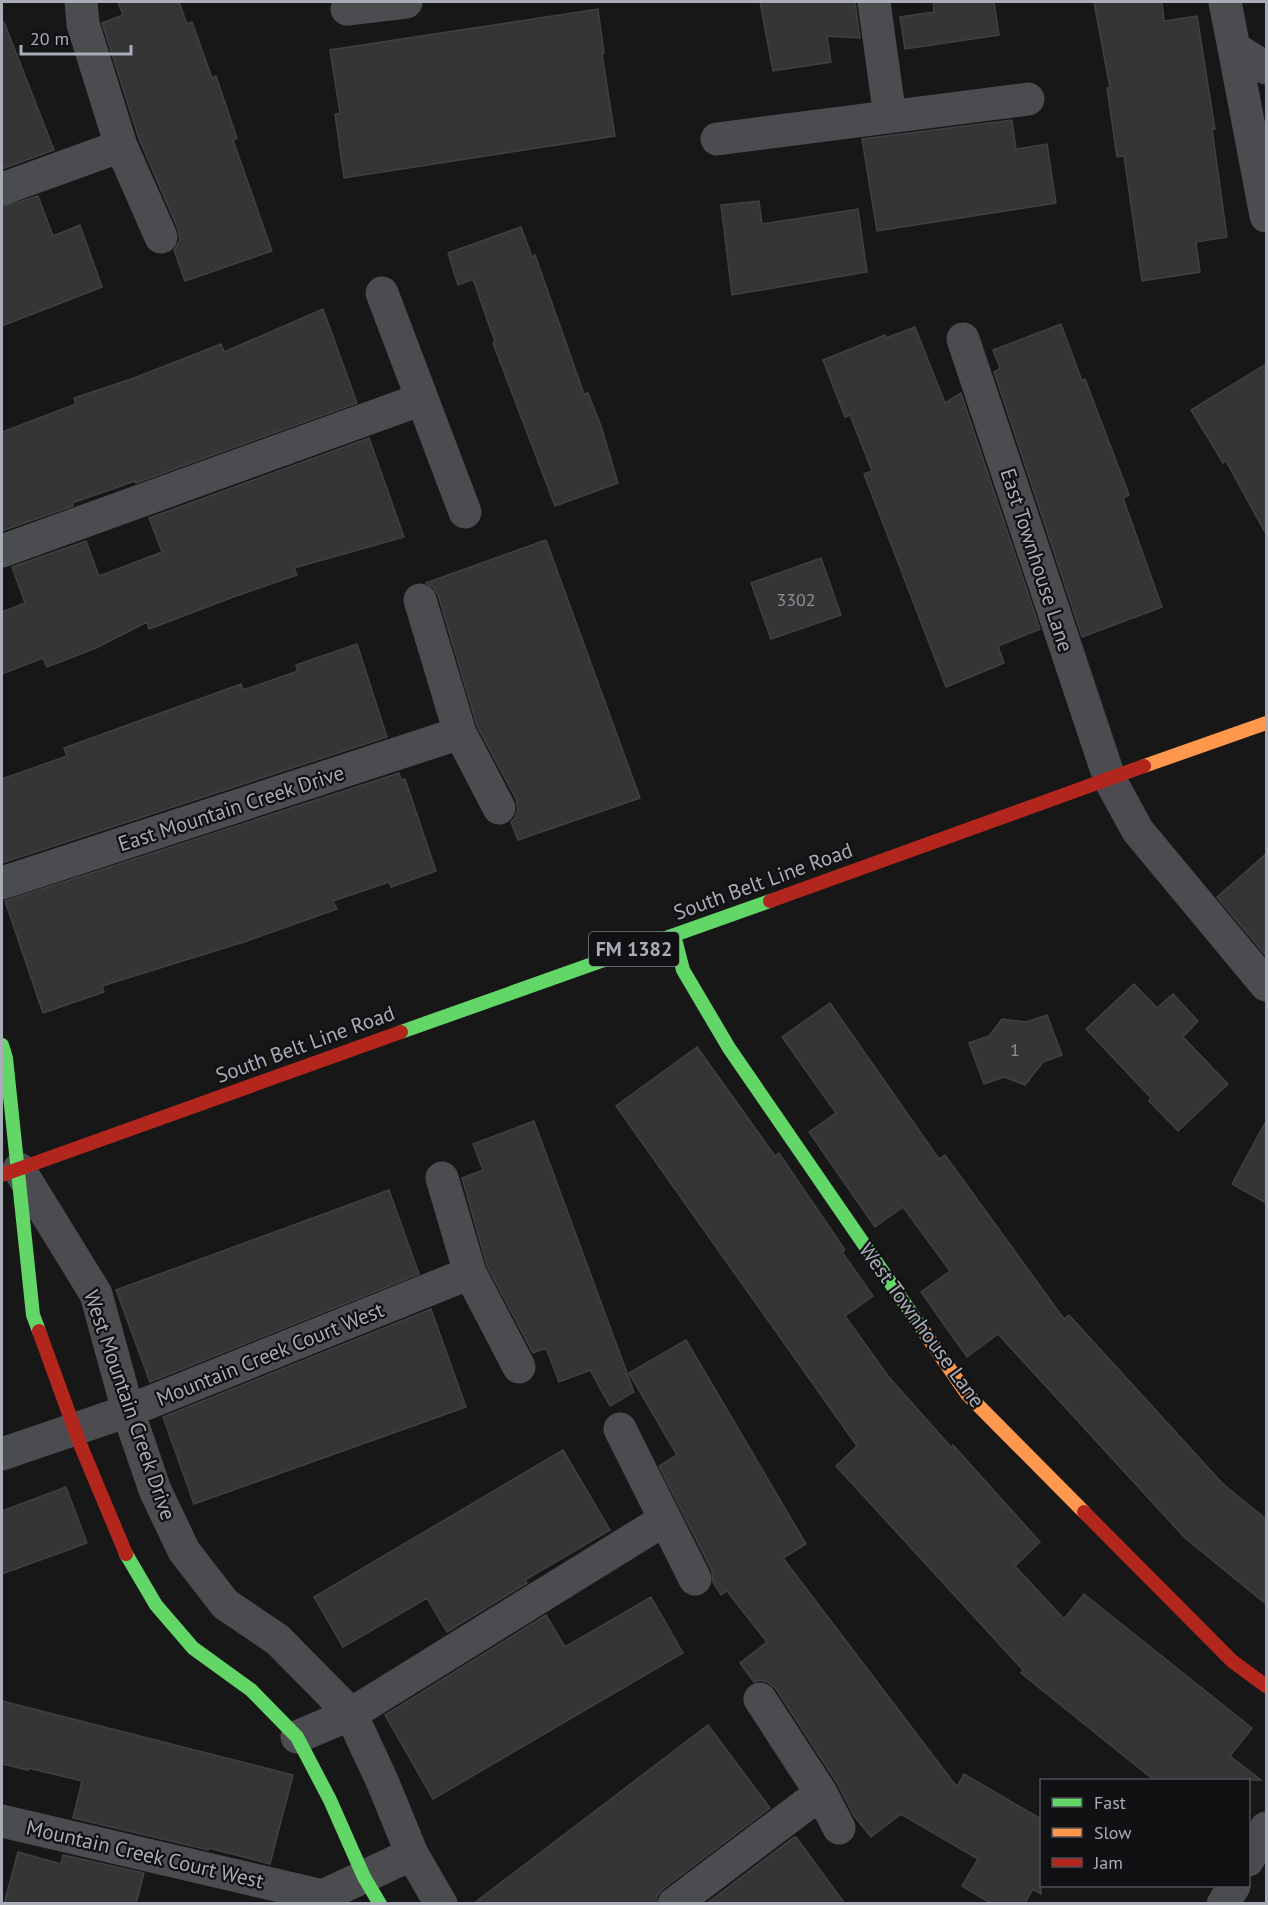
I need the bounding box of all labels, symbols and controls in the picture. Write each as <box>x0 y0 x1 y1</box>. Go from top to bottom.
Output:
scale bar <box>21 18 130 56</box>
text: 20 m <box>30 27 69 50</box>
street label: East Townhouse Lane <box>995 465 1079 655</box>
house number: 3302 <box>776 588 816 611</box>
street label: East Mountain Creek Drive <box>115 759 347 857</box>
street label: South Belt Line Road <box>670 836 856 926</box>
road number: FM 1382 <box>589 932 679 966</box>
street label: South Belt Line Road <box>212 999 398 1089</box>
house number: 1 <box>1010 1038 1020 1061</box>
street label: West Townhouse Lane <box>853 1237 991 1413</box>
street label: West Mountain Creek Drive <box>78 1286 182 1524</box>
street label: Mountain Creek Court West <box>152 1296 388 1412</box>
legend <box>1040 1779 1250 1887</box>
text: Fast <box>1094 1791 1126 1814</box>
street label: Mountain Creek Court West <box>24 1814 266 1894</box>
text: Slow <box>1094 1821 1132 1844</box>
text: Jam <box>1093 1851 1123 1874</box>

